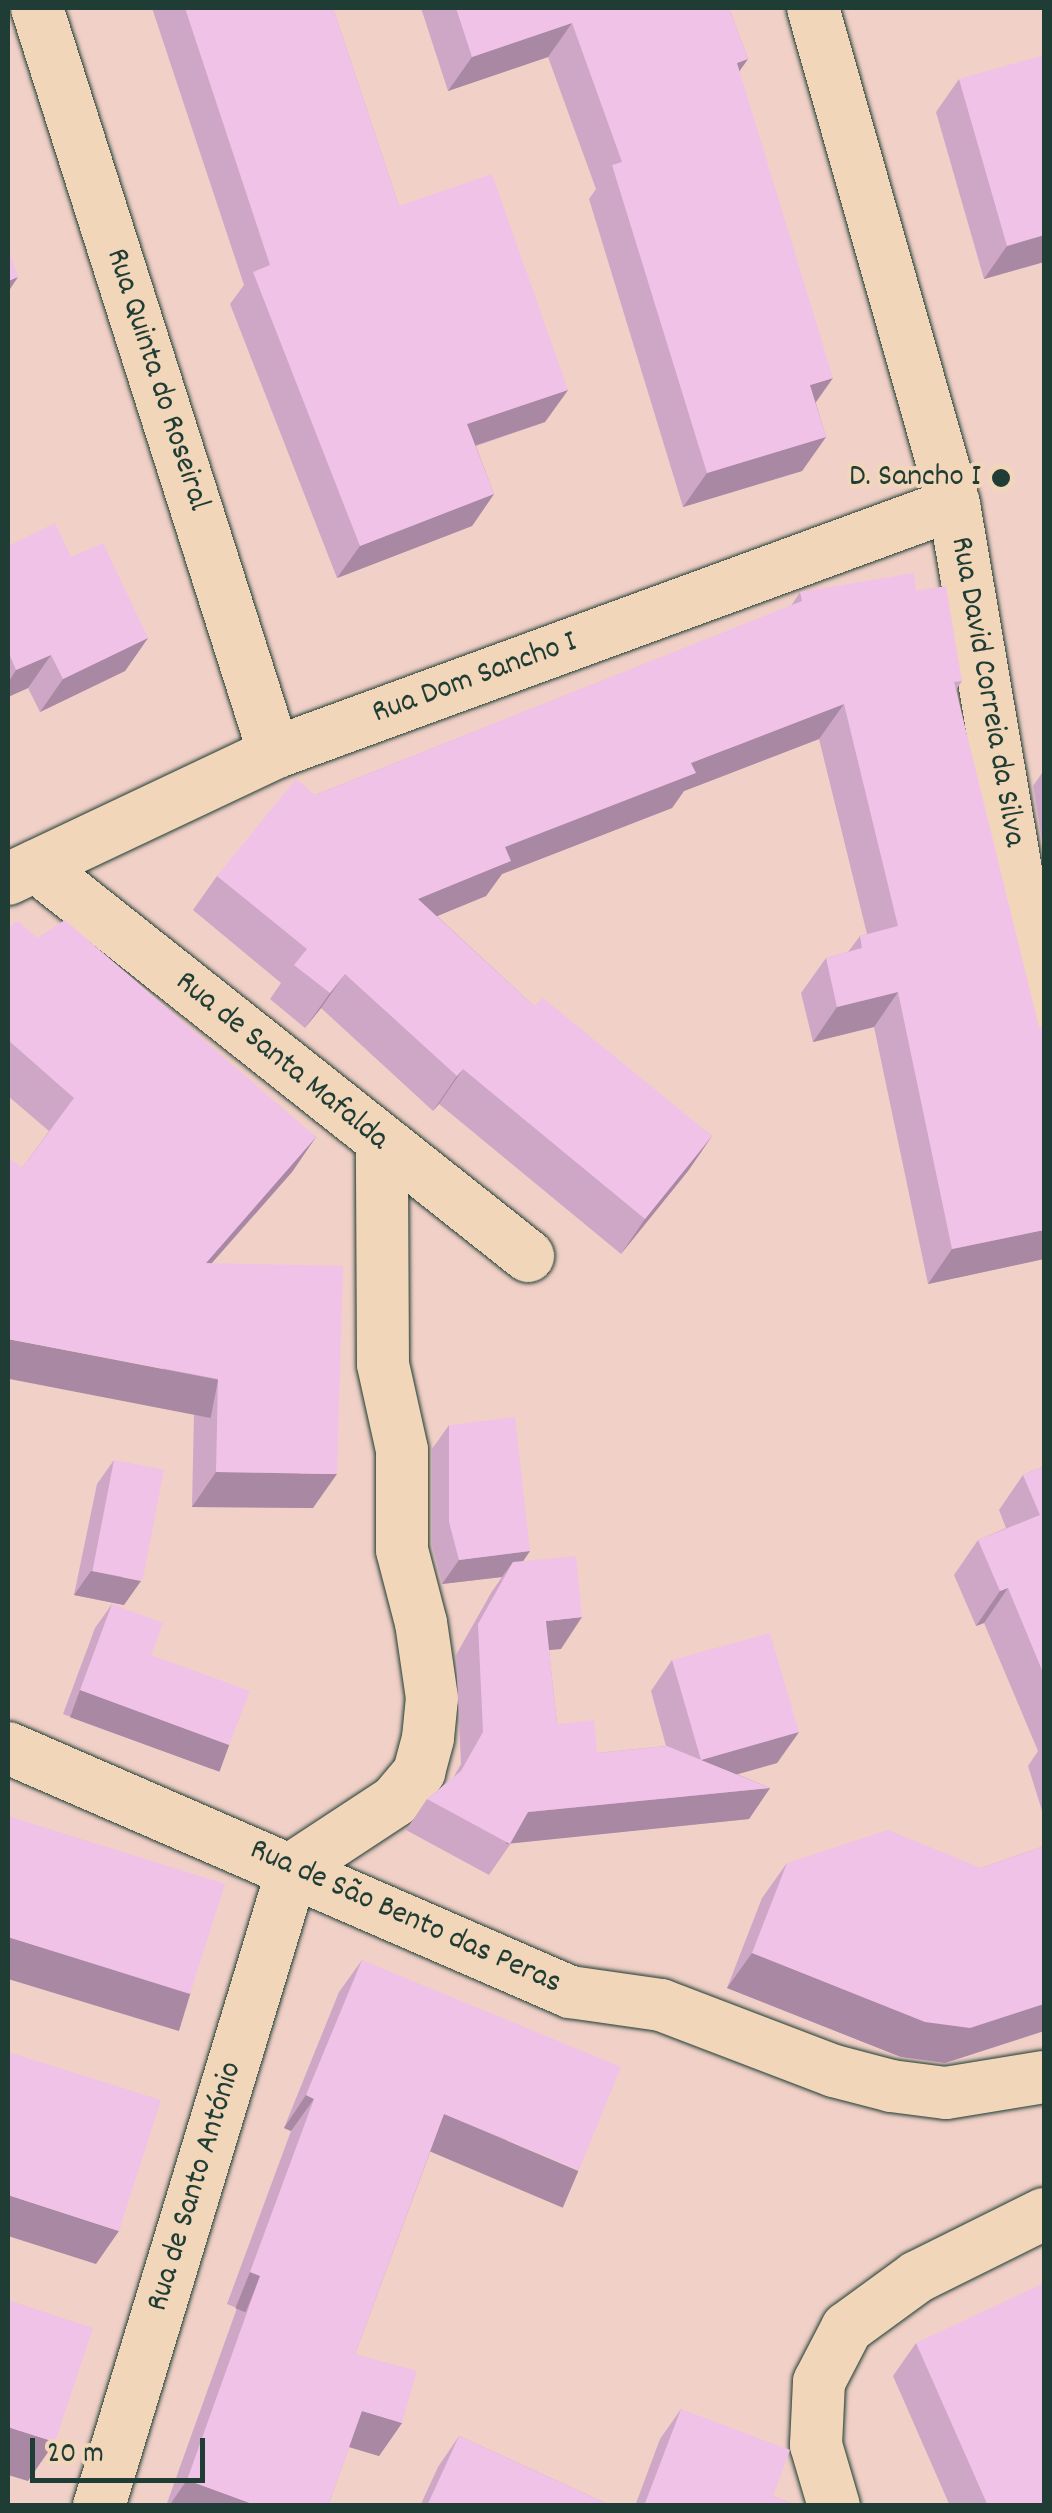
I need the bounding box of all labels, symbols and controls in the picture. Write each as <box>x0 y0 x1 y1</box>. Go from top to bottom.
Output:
street label: Rua Quinta do Roseiral <box>96 244 216 516</box>
place label: D. Sancho I <box>849 459 981 497</box>
marker: D. Sancho I <box>990 467 1012 489</box>
street label: Rua David Correia da Silva <box>940 534 1032 850</box>
street label: Rua Dom Sancho I <box>368 624 582 734</box>
street label: Rua de Santa Mafalda <box>166 964 396 1160</box>
street label: Rua de São Bento das Peras <box>243 1832 567 2004</box>
street label: Rua de Santo António <box>140 2058 252 2316</box>
scale bar <box>35 2418 210 2480</box>
text: 20 m <box>47 2434 104 2477</box>

